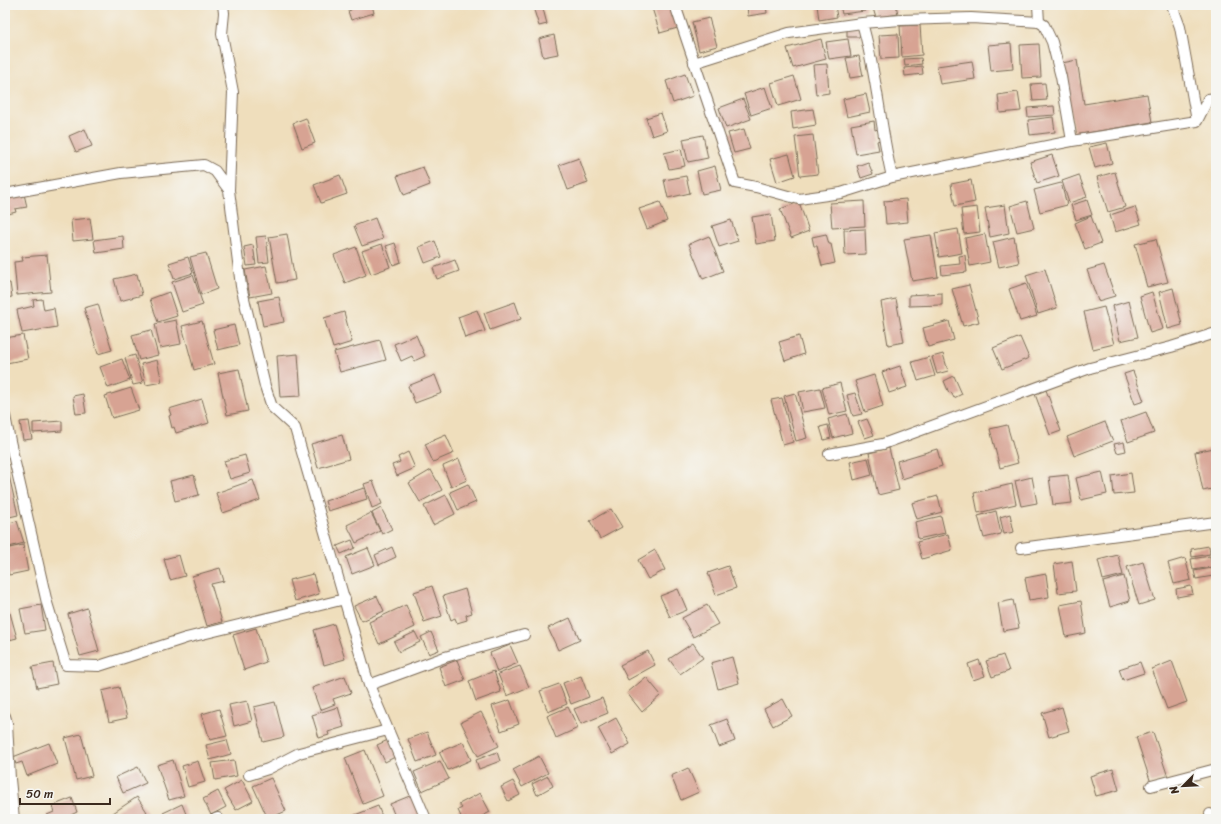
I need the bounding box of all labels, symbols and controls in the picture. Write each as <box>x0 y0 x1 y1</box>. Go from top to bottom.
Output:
north arrow <box>1163 766 1203 806</box>
scale bar <box>20 780 110 806</box>
text: N <box>1164 782 1185 798</box>
text: 50 m <box>26 783 53 805</box>

